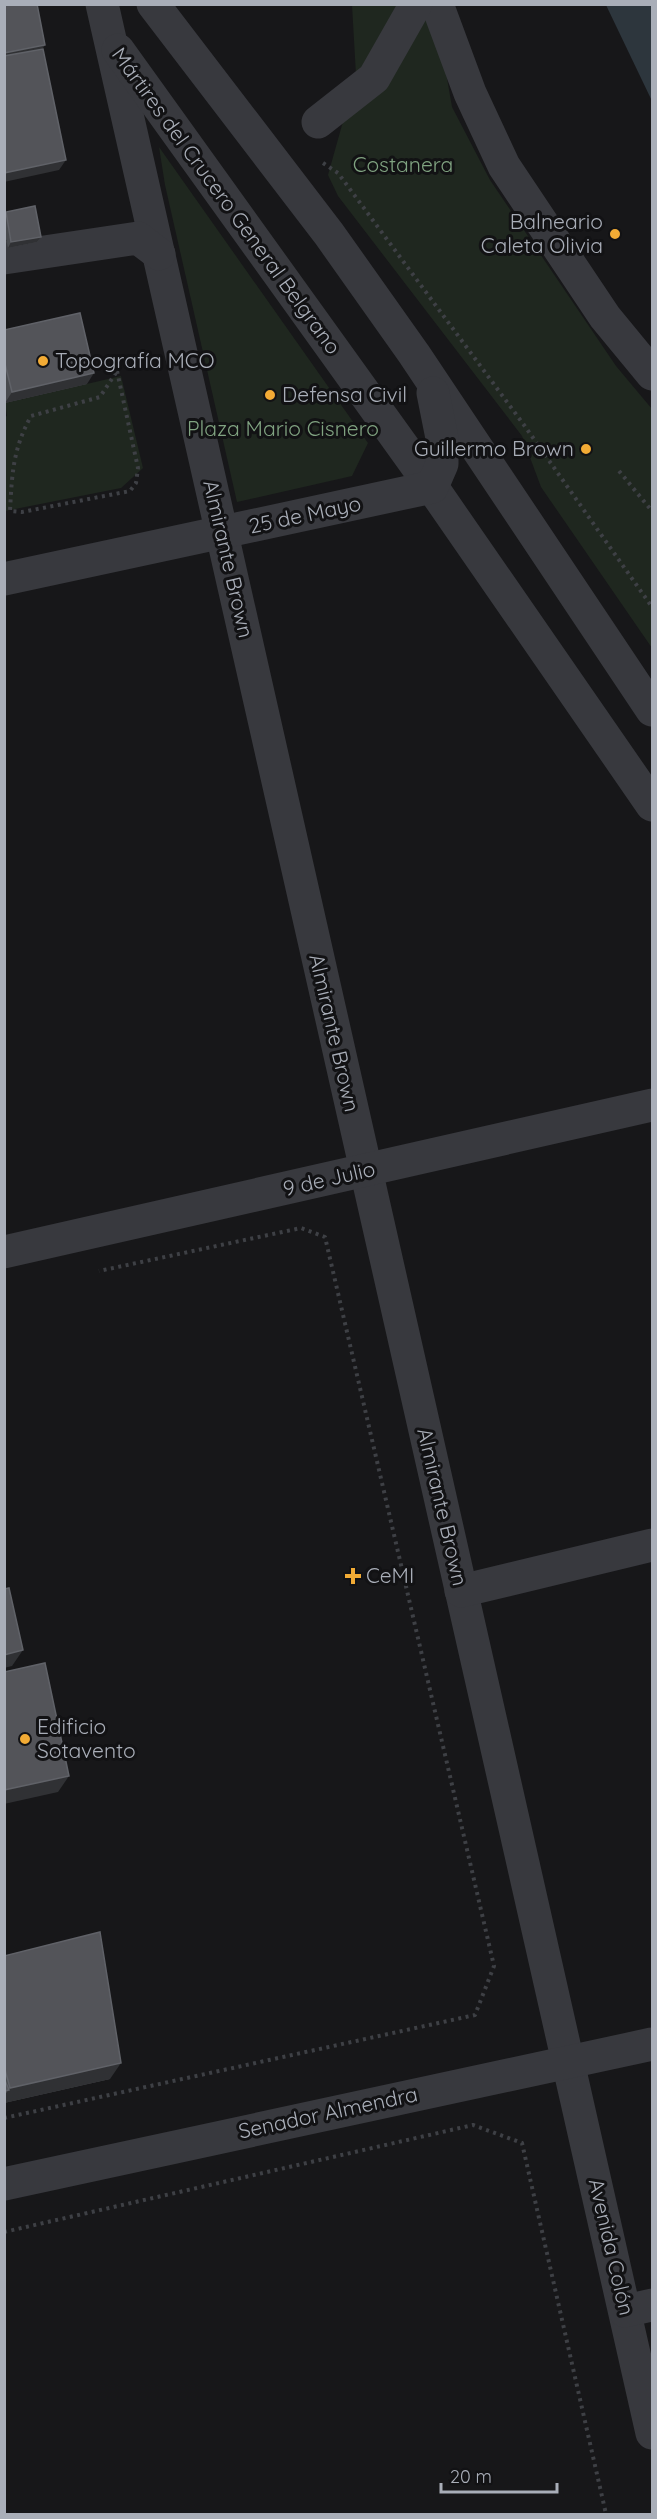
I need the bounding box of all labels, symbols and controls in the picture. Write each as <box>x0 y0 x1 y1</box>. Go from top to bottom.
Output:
street label: Mártires del Crucero General Belgrano <box>107 42 347 359</box>
park label: Costanera <box>353 151 453 177</box>
place label: Balneario Caleta Olivia <box>481 208 603 258</box>
marker: Balneario Caleta Olivia <box>608 227 622 241</box>
place label: Topografía MCO <box>55 347 215 373</box>
marker: Topografía MCO <box>36 354 50 368</box>
place label: Defensa Civil <box>282 381 407 407</box>
marker: Defensa Civil <box>263 388 277 402</box>
park label: Plaza Mario Cisnero <box>187 415 379 441</box>
place label: Guillermo Brown <box>414 435 574 461</box>
marker: Guillermo Brown <box>579 442 593 456</box>
street label: Almirante Brown <box>198 477 260 640</box>
street label: 25 de Mayo <box>246 489 363 539</box>
street label: Almirante Brown <box>304 951 366 1114</box>
street label: 9 de Julio <box>280 1155 377 1201</box>
street label: Almirante Brown <box>412 1425 474 1588</box>
place label: CeMI <box>366 1562 414 1588</box>
marker: CeMI <box>344 1567 362 1585</box>
place label: Edificio Sotavento <box>37 1713 136 1763</box>
marker: Edificio Sotavento <box>18 1732 32 1746</box>
street label: Senador Almendra <box>236 2080 420 2144</box>
street label: Avenida Colón <box>584 2176 640 2318</box>
scale bar <box>441 2456 556 2494</box>
text: 20 m <box>450 2465 492 2488</box>

